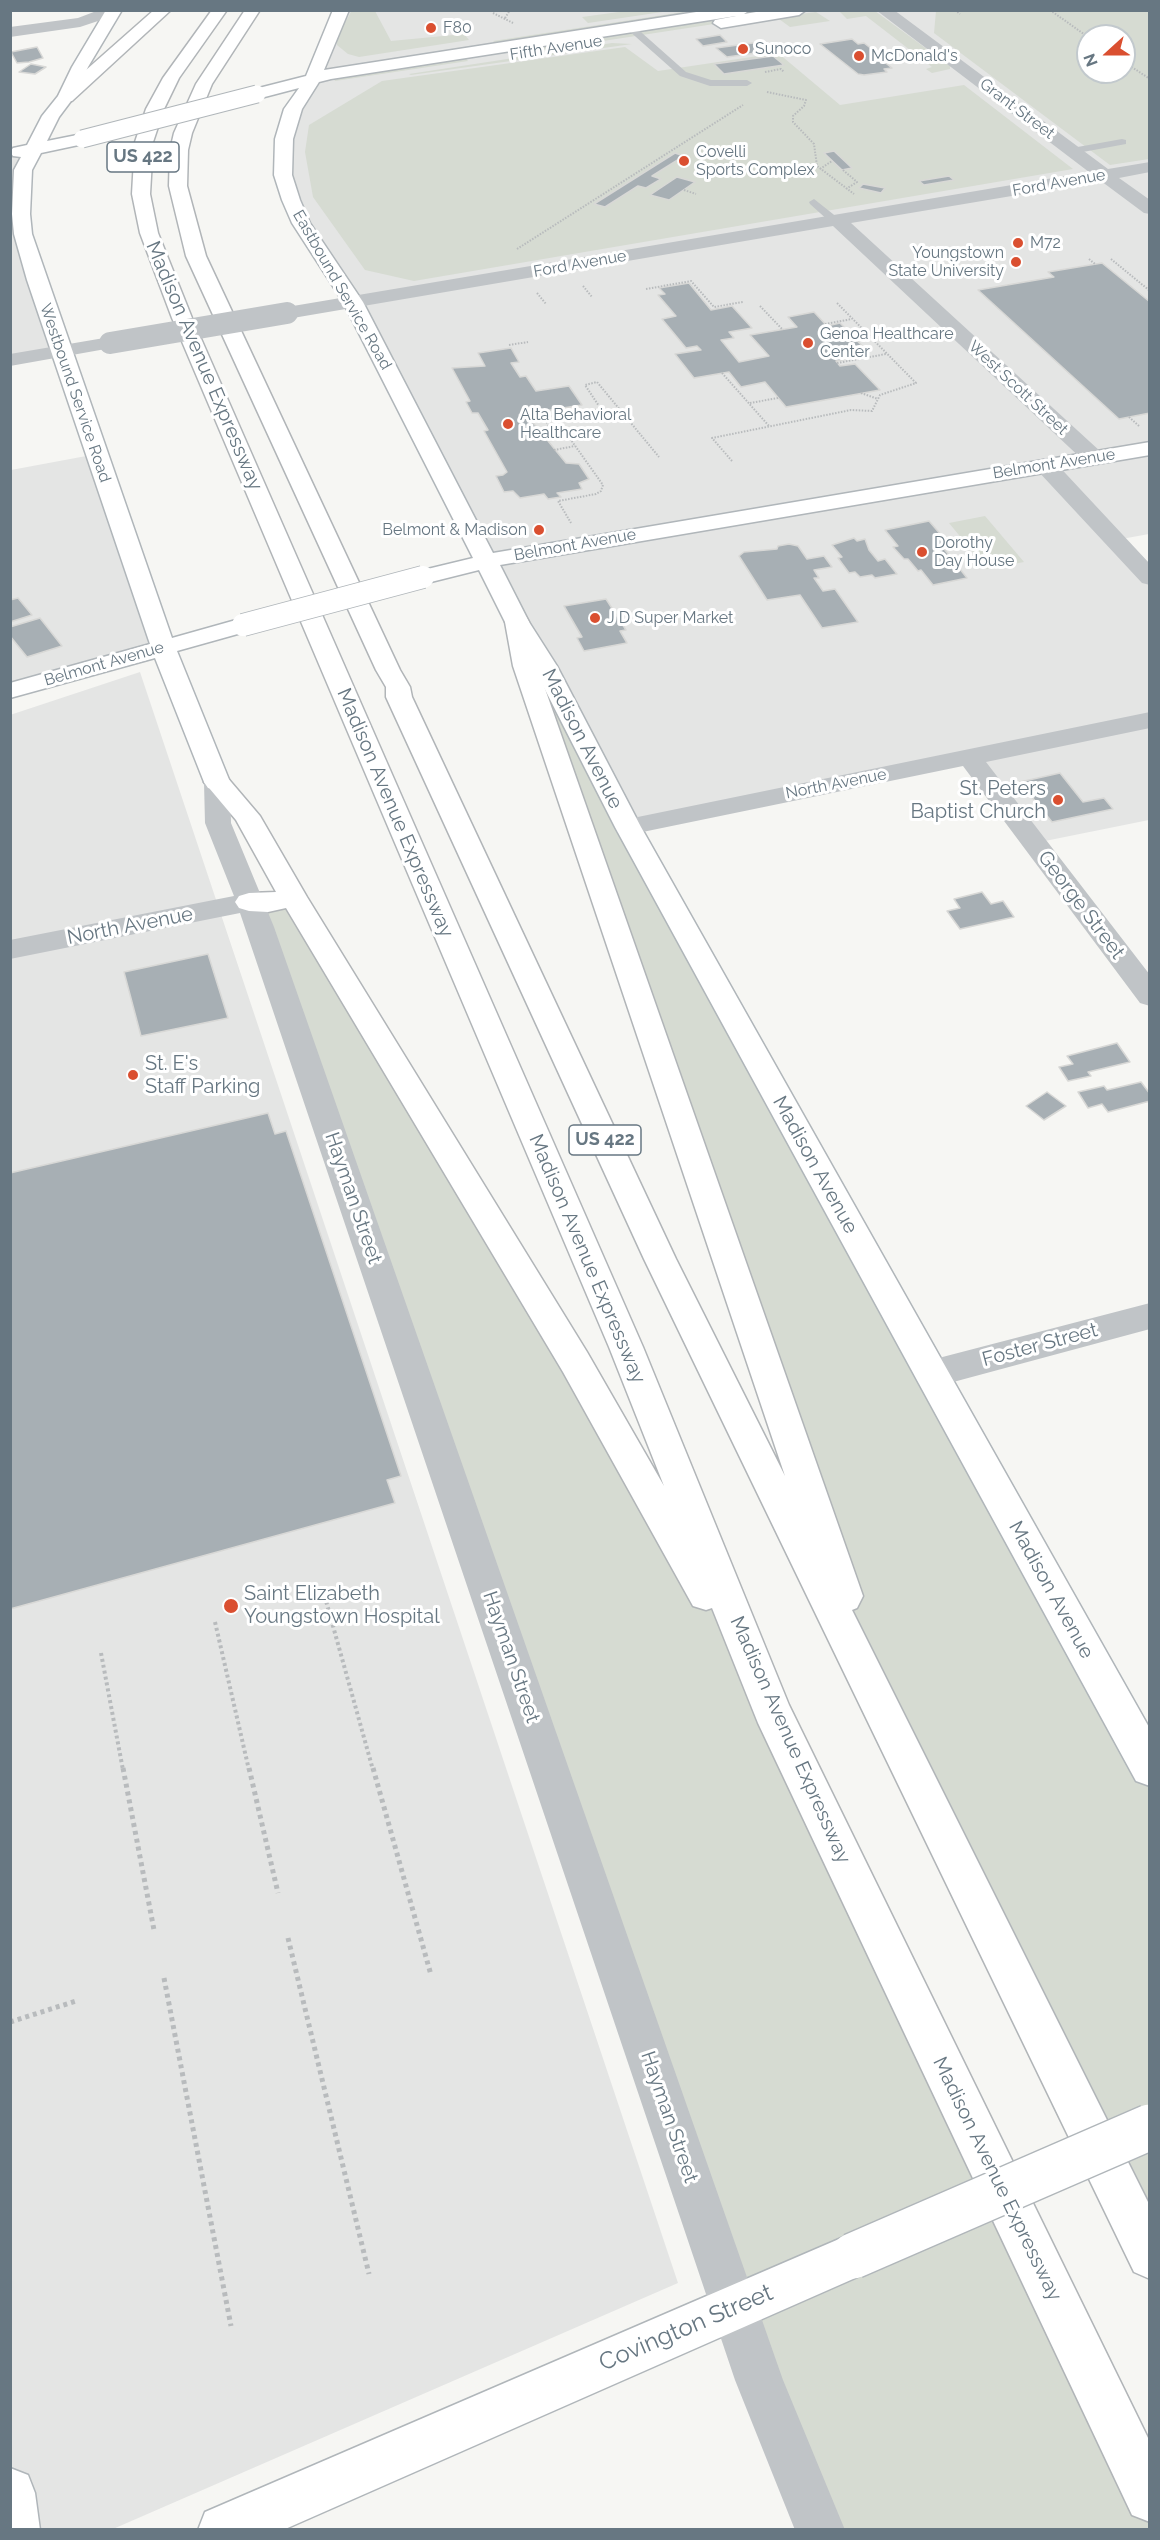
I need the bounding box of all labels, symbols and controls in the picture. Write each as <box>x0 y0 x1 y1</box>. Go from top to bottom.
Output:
place label: F80 <box>443 18 472 38</box>
marker: F80 <box>424 21 438 35</box>
north arrow <box>1076 24 1136 84</box>
street label: Fifth Avenue <box>509 31 603 65</box>
place label: Sunoco <box>755 39 811 59</box>
marker: Sunoco <box>736 42 750 56</box>
place label: McDonald's <box>871 46 958 66</box>
marker: McDonald's <box>852 49 866 63</box>
text: N <box>1080 51 1102 69</box>
street label: Grant Street <box>976 75 1058 143</box>
road number: US 422 <box>107 142 179 172</box>
place label: Covelli Sports Complex <box>696 142 814 180</box>
marker: Covelli Sports Complex <box>677 154 691 168</box>
street label: Ford Avenue <box>1011 165 1107 201</box>
street label: Eastbound Service Road <box>288 207 396 373</box>
place label: M72 <box>1030 233 1061 253</box>
marker: M72 <box>1011 236 1025 250</box>
street label: Madison Avenue Expressway <box>141 238 267 494</box>
place label: Youngstown State University <box>888 243 1004 281</box>
street label: Ford Avenue <box>532 246 628 282</box>
marker: Youngstown State University <box>1009 255 1023 269</box>
street label: Westbound Service Road <box>35 301 115 485</box>
place label: Genoa Healthcare Center <box>820 324 954 362</box>
marker: Genoa Healthcare Center <box>801 336 815 350</box>
street label: West Scott Street <box>964 337 1072 439</box>
place label: Alta Behavioral Healthcare <box>520 405 631 443</box>
marker: Alta Behavioral Healthcare <box>501 417 515 431</box>
street label: Belmont Avenue <box>992 445 1116 483</box>
place label: Belmont & Madison <box>382 520 527 540</box>
marker: Belmont & Madison <box>532 523 546 537</box>
street label: Belmont Avenue <box>513 525 637 565</box>
place label: Dorothy Day House <box>934 533 1014 571</box>
marker: Dorothy Day House <box>915 545 929 559</box>
place label: J D Super Market <box>607 608 733 628</box>
marker: J D Super Market <box>588 611 602 625</box>
street label: Belmont Avenue <box>42 638 166 690</box>
street label: Madison Avenue <box>536 665 628 813</box>
street label: Madison Avenue Expressway <box>332 685 458 941</box>
street label: North Avenue <box>784 765 888 803</box>
place label: St. Peters Baptist Church <box>910 777 1046 824</box>
marker: St. Peters Baptist Church <box>1051 793 1065 807</box>
street label: George Street <box>1032 846 1130 964</box>
street label: North Avenue <box>65 902 195 950</box>
place label: St. E's Staff Parking <box>145 1052 260 1099</box>
marker: St. E's Staff Parking <box>126 1068 140 1082</box>
street label: Madison Avenue <box>767 1092 863 1238</box>
road number: US 422 <box>569 1125 641 1155</box>
street label: Hayman Street <box>319 1129 387 1267</box>
street label: Madison Avenue Expressway <box>524 1131 650 1387</box>
street label: Foster Street <box>980 1318 1100 1372</box>
street label: Madison Avenue <box>1003 1517 1099 1663</box>
place label: Saint Elizabeth Youngstown Hospital <box>244 1582 440 1629</box>
street label: Hayman Street <box>477 1588 545 1726</box>
marker: Saint Elizabeth Youngstown Hospital <box>222 1597 240 1615</box>
street label: Madison Avenue Expressway <box>724 1613 856 1867</box>
street label: Hayman Street <box>635 2048 703 2186</box>
street label: Madison Avenue Expressway <box>927 2053 1067 2305</box>
street label: Covington Street <box>595 2278 777 2378</box>

